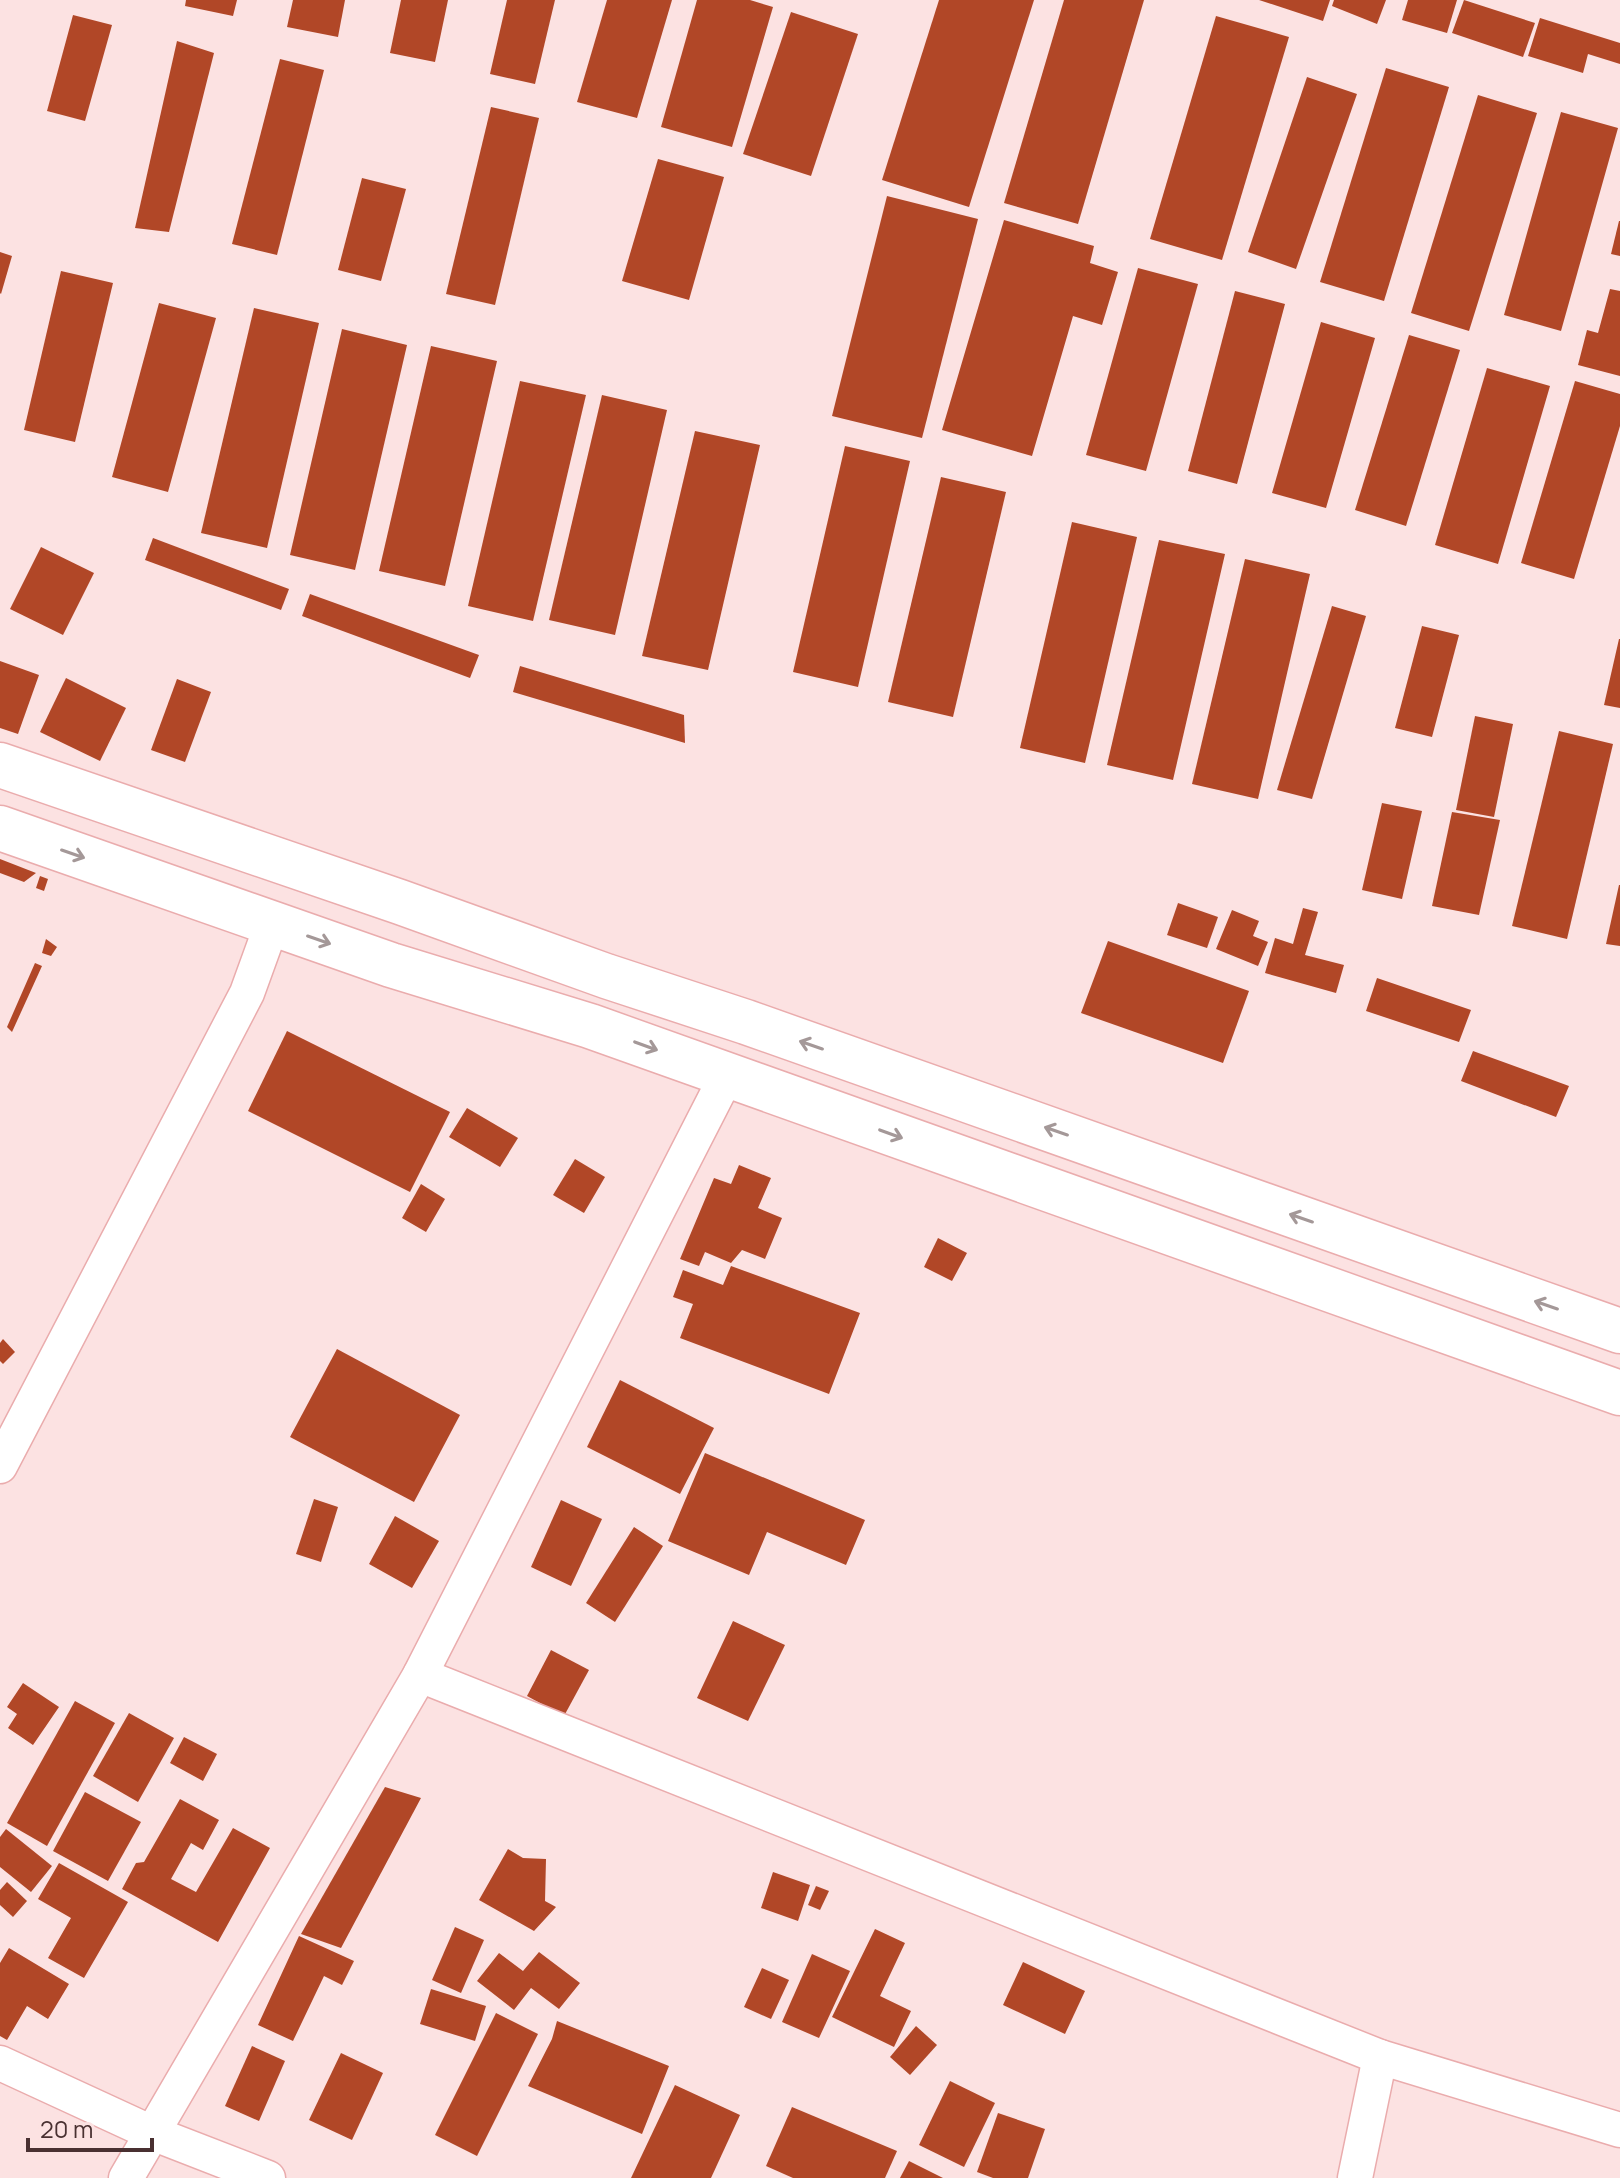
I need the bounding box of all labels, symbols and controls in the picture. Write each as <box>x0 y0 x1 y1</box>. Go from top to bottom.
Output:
one-way arrow <box>61 848 86 863</box>
one-way arrow <box>306 934 331 948</box>
one-way arrow <box>799 1036 824 1051</box>
one-way arrow <box>633 1040 658 1055</box>
one-way arrow <box>1044 1123 1069 1138</box>
one-way arrow <box>878 1127 903 1142</box>
one-way arrow <box>1290 1210 1314 1224</box>
one-way arrow <box>1535 1297 1559 1311</box>
scale bar <box>28 2102 152 2152</box>
text: 20 m <box>40 2112 93 2145</box>

